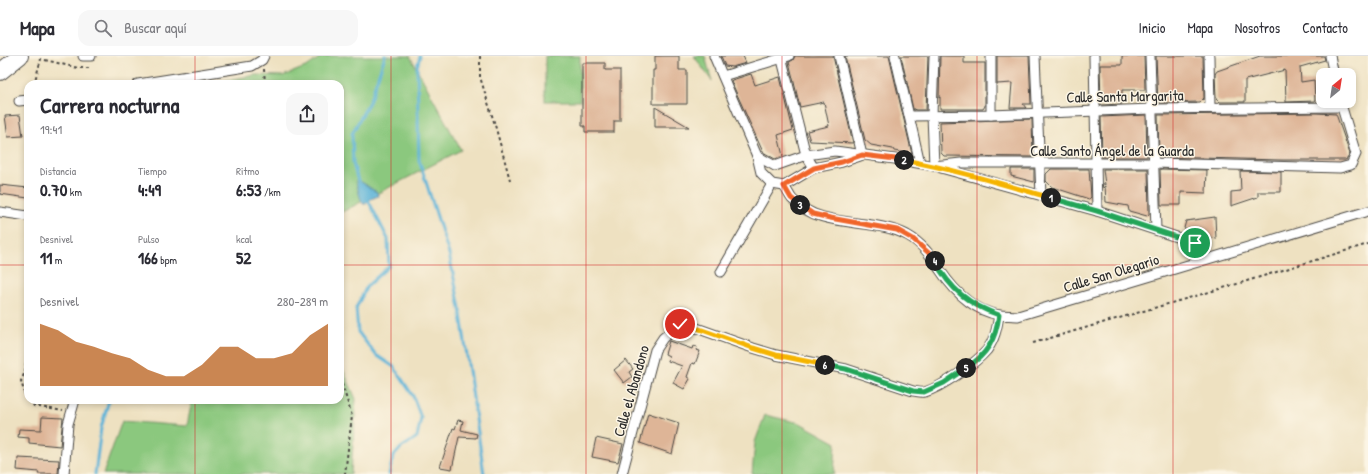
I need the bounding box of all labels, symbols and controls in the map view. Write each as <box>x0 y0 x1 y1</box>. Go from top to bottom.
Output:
search box <box>78 10 358 46</box>
text: Mapa <box>20 15 54 41</box>
icon: search <box>92 17 114 39</box>
text: Buscar aquí <box>124 17 187 38</box>
text: Inicio <box>1139 18 1165 37</box>
text: Mapa <box>1187 18 1213 37</box>
text: Nosotros <box>1235 18 1280 37</box>
text: Contacto <box>1302 18 1348 37</box>
north arrow <box>1316 68 1356 108</box>
map controls <box>1316 68 1356 108</box>
street label: Calle Santa Margarita <box>1066 84 1184 108</box>
text: Carrera nocturna <box>40 90 179 120</box>
button: share <box>286 93 328 135</box>
text: 19:41 <box>40 120 62 138</box>
street label: Calle Santo Ángel de la Guarda <box>1030 140 1194 161</box>
pin: 2 <box>894 150 914 170</box>
text: 2 <box>901 153 907 167</box>
text: Distancia <box>40 164 76 178</box>
text: Tiempo <box>138 164 167 178</box>
text: Ritmo <box>236 164 259 178</box>
text: 0.70 <box>40 178 67 201</box>
text: 4:49 <box>138 178 161 201</box>
text: 6:53 <box>236 178 262 201</box>
text: km <box>67 185 82 199</box>
text: /km <box>262 185 281 199</box>
pin: 1 <box>1041 188 1061 208</box>
text: 1 <box>1049 191 1053 205</box>
pin: 3 <box>790 195 810 215</box>
text: 3 <box>798 198 802 212</box>
pin <box>1178 226 1212 260</box>
text: Desnivel <box>40 232 73 246</box>
text: Pulso <box>138 232 159 246</box>
text: kcal <box>236 232 252 246</box>
icon: arrive <box>1184 232 1206 254</box>
text: 11 <box>40 246 52 269</box>
text: 166 <box>138 246 158 269</box>
text: 52 <box>236 246 251 269</box>
street label: Calle San Olegario <box>1061 248 1161 298</box>
pin: 4 <box>925 251 945 271</box>
text: m <box>52 253 62 267</box>
text: bpm <box>158 253 177 267</box>
text: 4 <box>933 254 937 268</box>
text: Desnivel <box>40 292 79 310</box>
text: 280–289 m <box>277 292 328 310</box>
pin <box>663 307 697 341</box>
icon: check <box>669 313 691 335</box>
street label: Calle el Abandono <box>608 343 654 439</box>
pin: 6 <box>815 355 835 375</box>
text: 6 <box>823 358 827 372</box>
pin: 5 <box>956 358 976 378</box>
text: 5 <box>964 361 968 375</box>

